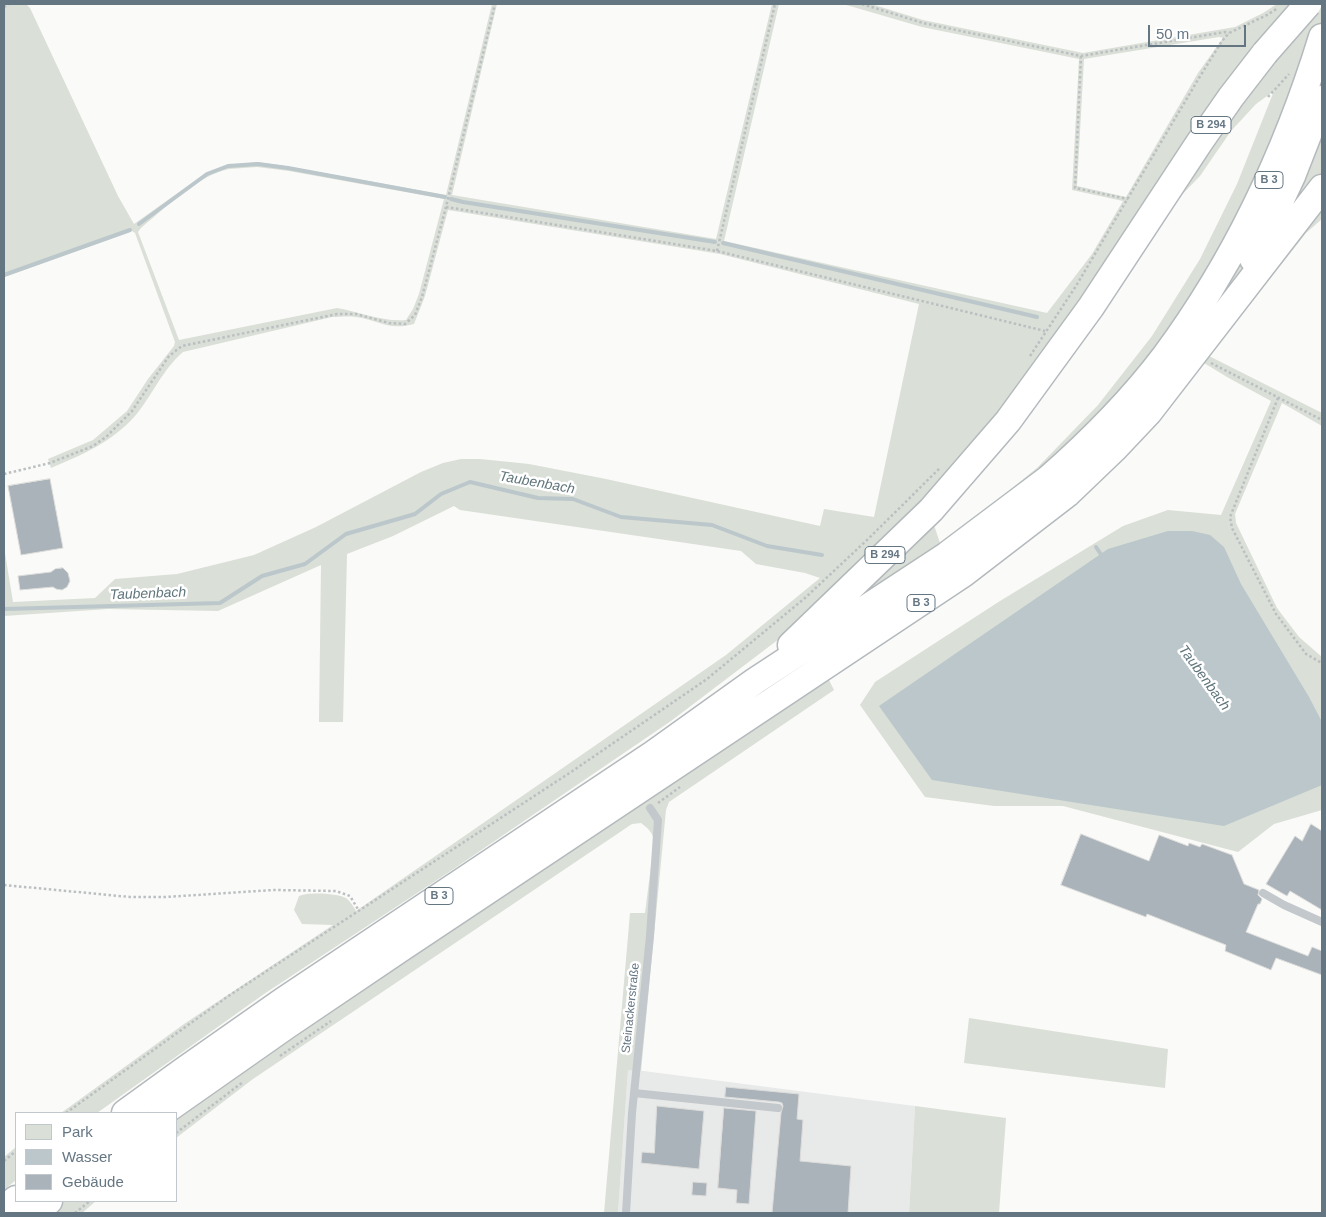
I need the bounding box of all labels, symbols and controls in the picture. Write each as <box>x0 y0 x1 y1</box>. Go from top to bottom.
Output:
scale bar <box>1151 15 1248 47</box>
text: 50 m <box>1156 25 1189 42</box>
road number: B 294 <box>1191 116 1231 134</box>
road number: B 3 <box>1255 172 1283 188</box>
water label: Taubenbach <box>498 468 576 498</box>
road number: B 294 <box>865 546 905 564</box>
water label: Taubenbach <box>109 584 187 604</box>
road number: B 3 <box>907 594 935 612</box>
water label: Taubenbach <box>1175 642 1233 714</box>
road number: B 3 <box>425 888 453 904</box>
street label: Steinackerstraße <box>619 962 643 1054</box>
legend <box>15 1112 178 1202</box>
text: Park <box>62 1123 93 1140</box>
text: Wasser <box>62 1148 112 1165</box>
text: Gebäude <box>62 1173 124 1190</box>

